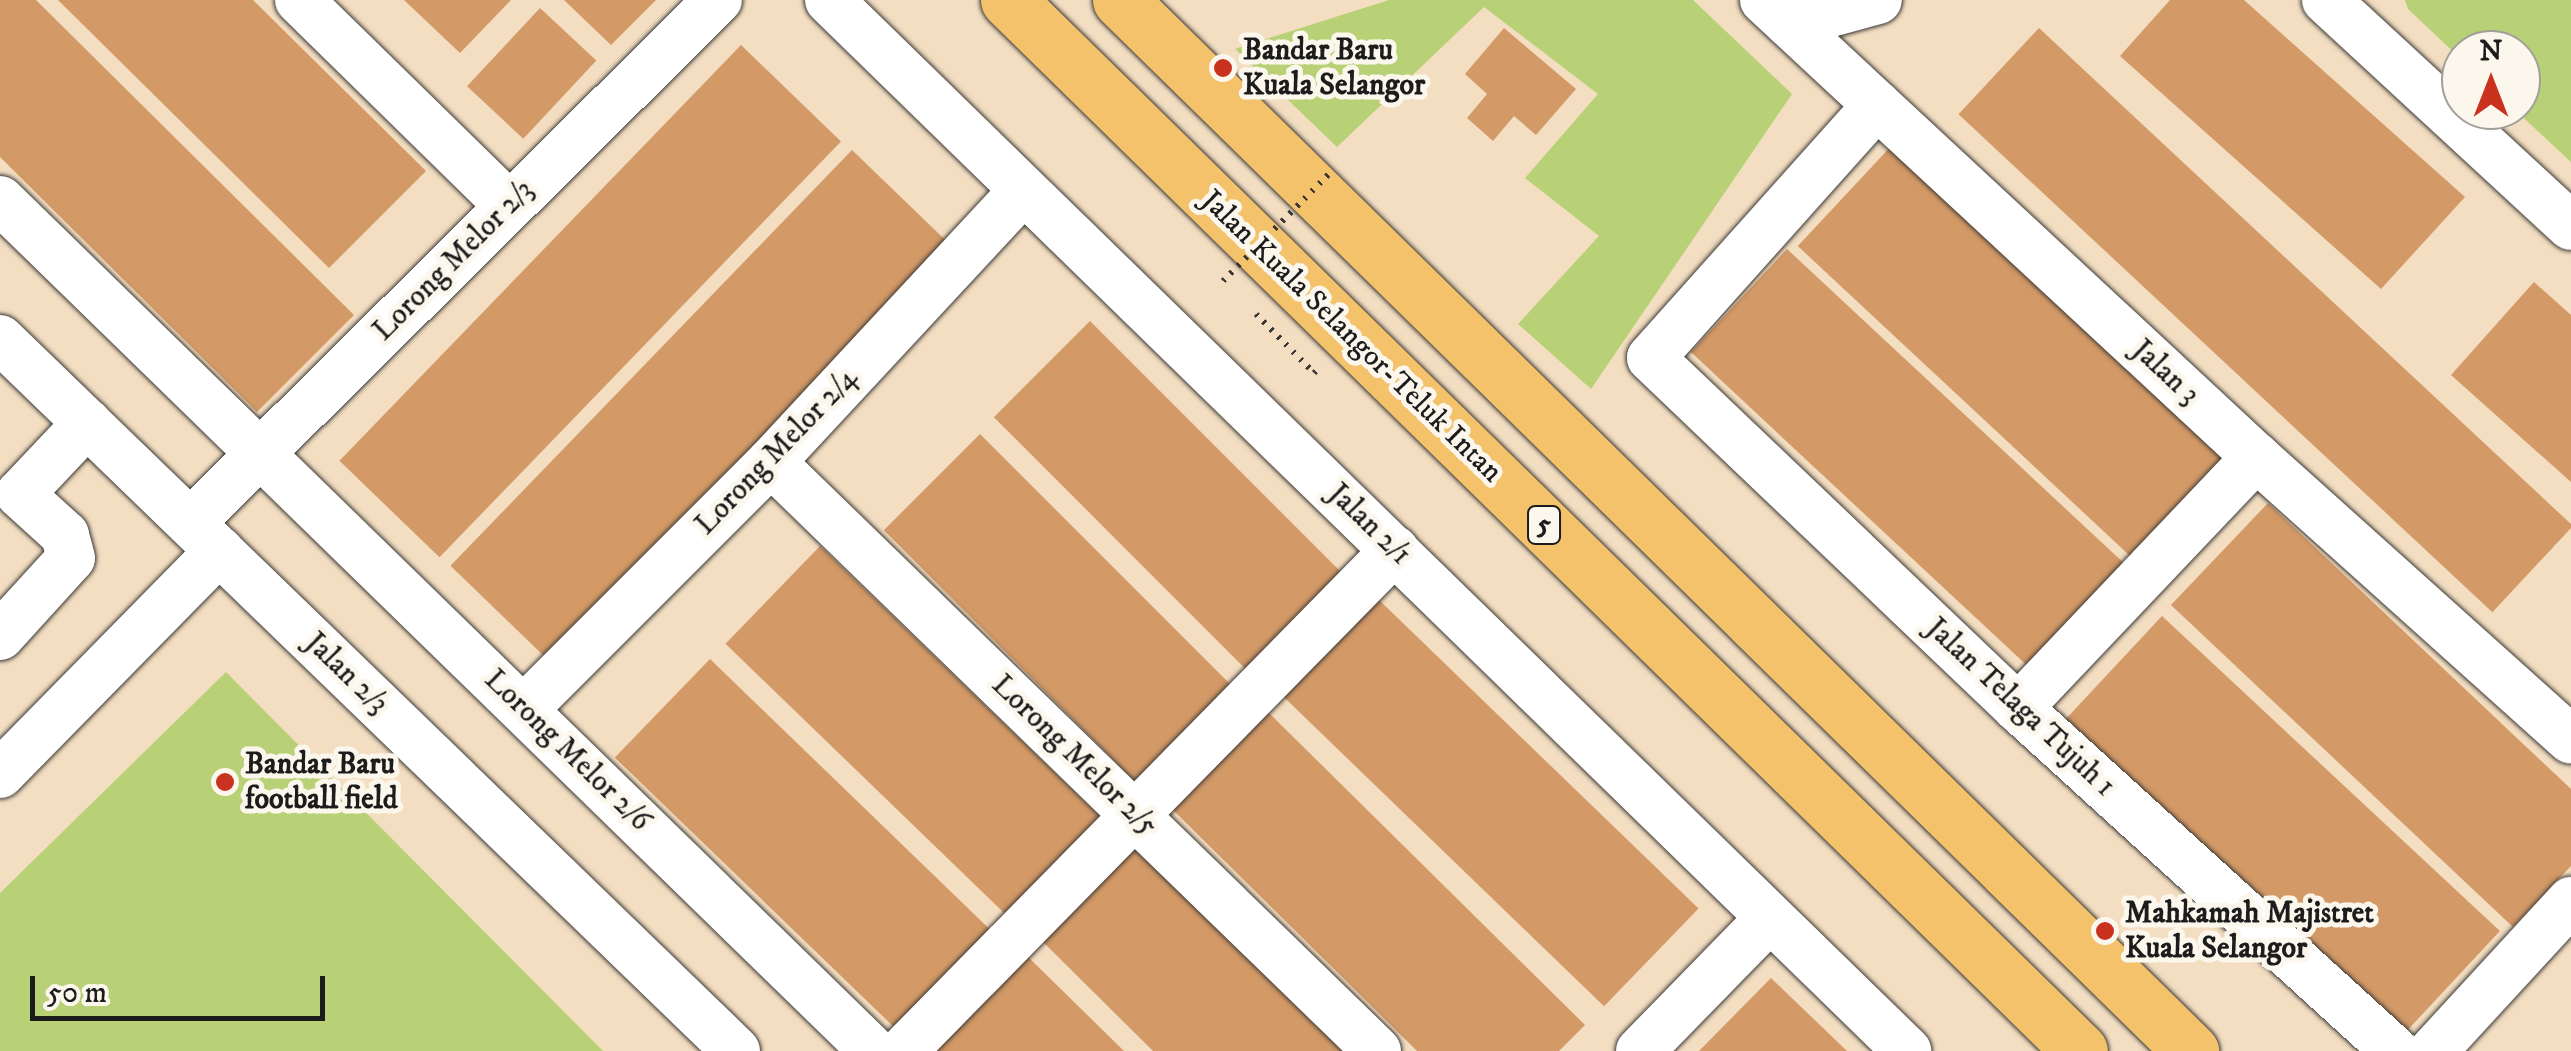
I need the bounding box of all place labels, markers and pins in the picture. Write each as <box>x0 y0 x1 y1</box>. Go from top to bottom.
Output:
place label: Bandar Baru Kuala Selangor <box>1243 33 1425 104</box>
marker: Bandar Baru Kuala Selangor <box>1212 57 1234 79</box>
place label: Bandar Baru football field <box>245 747 398 818</box>
marker: Bandar Baru football field <box>214 771 236 793</box>
place label: Mahkamah Majistret Kuala Selangor <box>2125 896 2374 966</box>
marker: Mahkamah Majistret Kuala Selangor <box>2094 920 2116 942</box>

